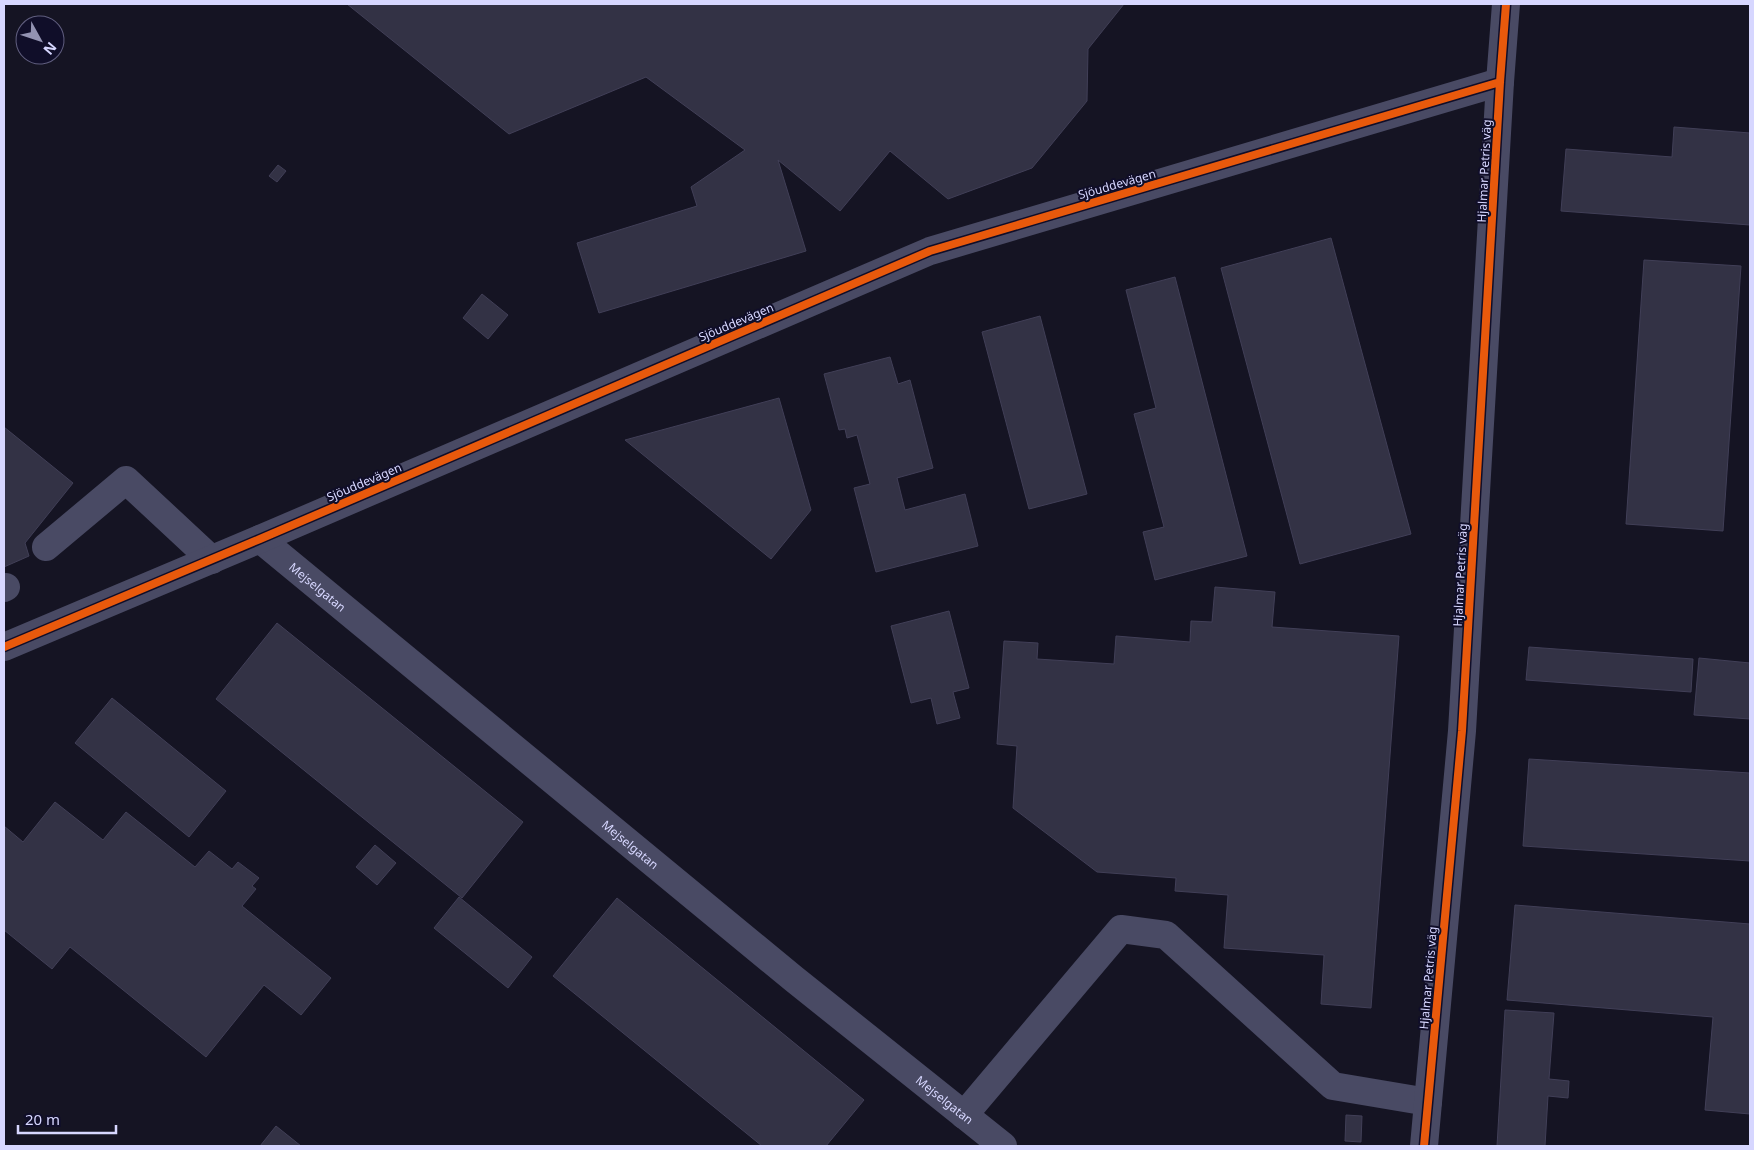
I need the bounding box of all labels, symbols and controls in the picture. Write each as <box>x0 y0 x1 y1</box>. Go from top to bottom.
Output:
north arrow <box>15 15 65 65</box>
text: N <box>39 38 61 59</box>
street label: Hjalmar Petris väg <box>1473 119 1495 223</box>
street label: Sjöuddevägen <box>1076 165 1158 203</box>
street label: Sjöuddevägen <box>696 299 776 345</box>
street label: Sjöuddevägen <box>324 459 404 505</box>
street label: Hjalmar Petris väg <box>1449 523 1471 627</box>
street label: Mejselgatan <box>286 558 350 615</box>
street label: Mejselgatan <box>598 816 662 873</box>
street label: Hjalmar Petris väg <box>1415 926 1441 1030</box>
street label: Mejselgatan <box>913 1071 977 1128</box>
scale bar <box>18 1102 115 1134</box>
text: 20 m <box>25 1109 60 1129</box>

